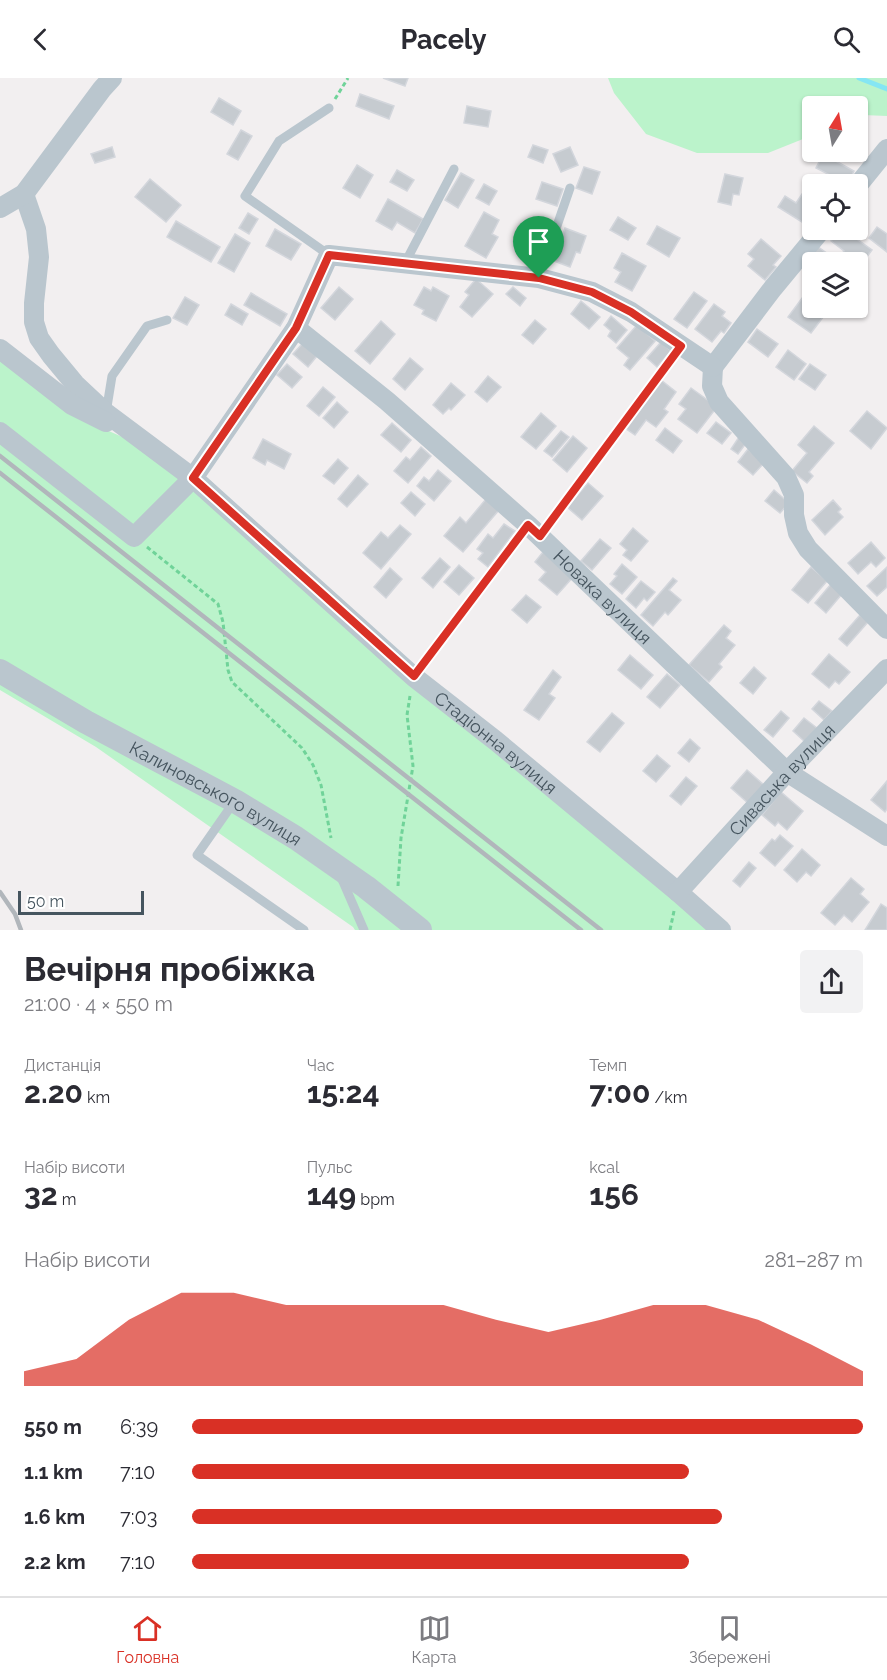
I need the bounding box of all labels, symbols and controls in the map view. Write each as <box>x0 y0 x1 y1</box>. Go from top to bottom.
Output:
icon: back <box>24 23 57 56</box>
icon: search <box>830 23 863 56</box>
text: Pacely <box>400 24 487 55</box>
north arrow <box>802 96 868 162</box>
map controls <box>802 96 868 318</box>
button: locate <box>802 174 868 240</box>
pin <box>513 216 564 278</box>
icon: arrive <box>522 225 555 258</box>
button: layers <box>802 252 868 318</box>
street label: Новака вулиця <box>550 545 656 648</box>
street label: Стадіонна вулиця <box>431 687 562 798</box>
street label: Сиваська вулиця <box>724 719 839 839</box>
street label: Калиновського вулиця <box>126 737 306 850</box>
scale bar <box>18 888 144 916</box>
text: 50 m <box>27 892 64 911</box>
text: Вечірня пробіжка <box>24 950 315 989</box>
button: share <box>800 950 863 1013</box>
text: 21:00 · 4 × 550 m <box>24 992 173 1016</box>
text: Дистанція <box>24 1056 101 1075</box>
text: Час <box>307 1056 334 1075</box>
text: Темп <box>589 1056 627 1075</box>
text: 2.20 <box>24 1075 83 1110</box>
text: 15:24 <box>307 1075 380 1110</box>
text: 7:00 <box>589 1075 650 1110</box>
text: km <box>83 1088 110 1107</box>
text: /km <box>650 1088 687 1107</box>
text: Набір висоти <box>24 1158 125 1177</box>
text: Пульс <box>307 1158 352 1177</box>
text: kcal <box>589 1158 619 1177</box>
text: 32 <box>24 1177 58 1212</box>
text: 149 <box>307 1177 356 1212</box>
text: 156 <box>589 1177 639 1212</box>
text: m <box>58 1190 76 1209</box>
text: bpm <box>356 1190 395 1209</box>
text: Набір висоти <box>24 1248 150 1272</box>
text: 281–287 m <box>765 1248 863 1272</box>
text: 550 m <box>24 1415 82 1439</box>
text: 6:39 <box>120 1415 158 1439</box>
text: 1.1 km <box>24 1460 83 1484</box>
text: 7:10 <box>120 1460 155 1484</box>
text: 1.6 km <box>24 1505 85 1529</box>
text: 7:03 <box>120 1505 157 1529</box>
text: 2.2 km <box>24 1550 86 1574</box>
text: 7:10 <box>120 1550 155 1574</box>
tab: Головна <box>116 1612 179 1667</box>
tab: Карта <box>412 1612 457 1667</box>
tab: Збережені <box>689 1612 771 1667</box>

